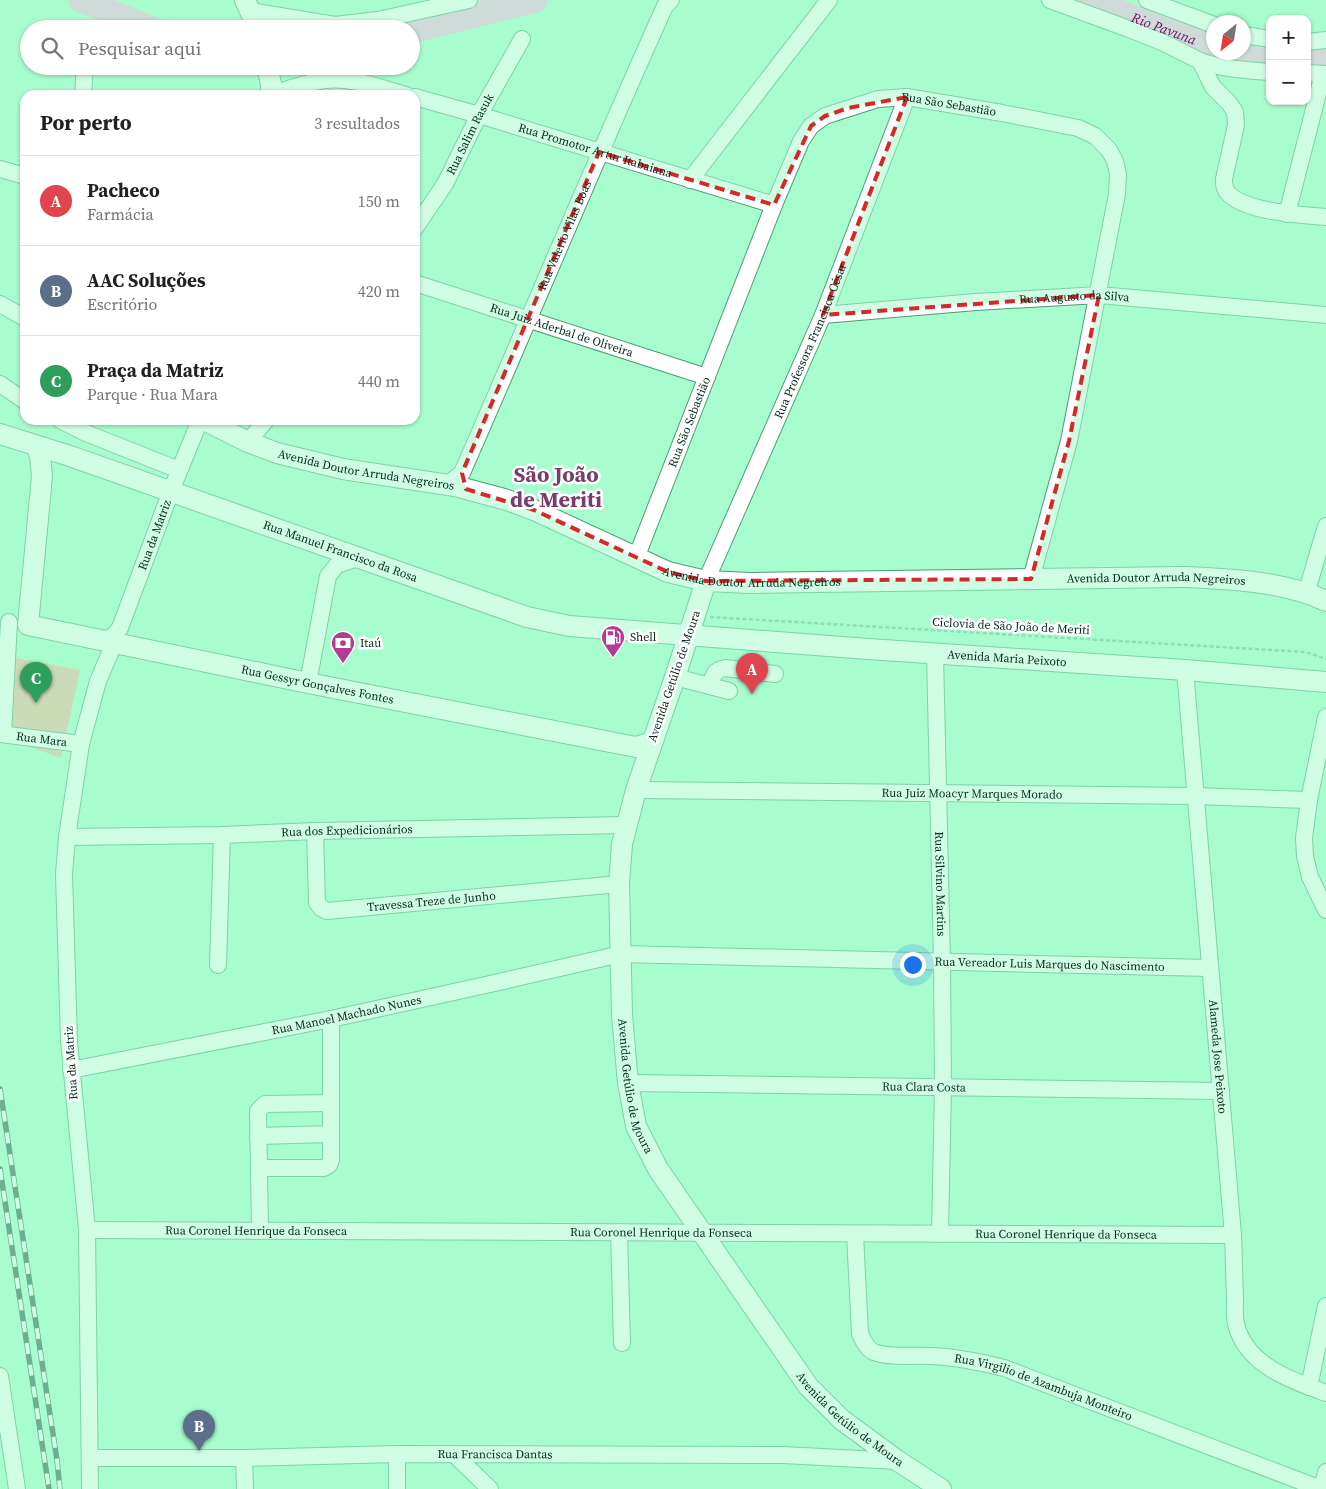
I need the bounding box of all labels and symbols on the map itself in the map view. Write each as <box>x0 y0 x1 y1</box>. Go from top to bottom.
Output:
water label: Rio Pavuna <box>1128 7 1200 50</box>
north arrow <box>1206 15 1251 60</box>
street label: Rua São Sebastião <box>901 89 998 120</box>
street label: Rua Salim Rasuk <box>443 90 498 178</box>
street label: Rua Promotor Artur Itabaiana <box>516 119 675 182</box>
street label: Rua Valerio Vilas Boas <box>534 178 595 293</box>
street label: Rua Professora Francisca César <box>770 261 850 421</box>
street label: Rua Augusto da Silva <box>1019 287 1131 308</box>
street label: Rua Juiz Aderbal de Oliveira <box>488 300 636 361</box>
street label: Rua São Sebastião <box>664 374 714 470</box>
street label: Avenida Doutor Arruda Negreiros <box>276 446 455 494</box>
district label: São João de Meriti <box>510 459 602 514</box>
street label: Rua da Matriz <box>134 497 175 572</box>
street label: Rua Manuel Francisco da Rosa <box>261 517 421 586</box>
street label: Avenida Doutor Arruda Negreiros <box>660 563 841 591</box>
street label: Avenida Doutor Arruda Negreiros <box>1066 569 1246 589</box>
street label: Avenida Getúlio de Moura <box>644 607 704 744</box>
street label: Ciclovia de São João de Meriti <box>932 614 1091 638</box>
fuel station icon: Shell <box>600 624 626 658</box>
place label: Shell <box>630 629 657 645</box>
bank icon: Itaú <box>330 630 356 664</box>
place label: Itaú <box>360 635 381 651</box>
street label: Avenida Maria Peixoto <box>947 646 1067 670</box>
pin: A <box>736 653 768 694</box>
street label: Rua Gessyr Gonçalves Fontes <box>240 661 395 708</box>
pin: C <box>20 662 52 703</box>
street label: Rua Mara <box>15 728 69 750</box>
street label: Rua Juiz Moacyr Marques Morado <box>882 785 1063 803</box>
street label: Rua dos Expedicionários <box>281 821 413 840</box>
street label: Rua Silvino Martins <box>931 831 949 937</box>
street label: Travessa Treze de Junho <box>366 887 497 915</box>
your location <box>900 952 926 978</box>
street label: Rua Vereador Luis Marques do Nascimento <box>935 953 1165 975</box>
street label: Rua Manoel Machado Nunes <box>270 991 423 1038</box>
street label: Alameda Jose Peixoto <box>1205 999 1231 1115</box>
street label: Avenida Getúlio de Moura <box>614 1018 657 1157</box>
street label: Rua da Matriz <box>60 1025 82 1100</box>
street label: Rua Clara Costa <box>882 1078 967 1096</box>
street label: Rua Coronel Henrique da Fonseca <box>165 1222 348 1239</box>
street label: Rua Coronel Henrique da Fonseca <box>570 1224 753 1241</box>
street label: Rua Coronel Henrique da Fonseca <box>975 1226 1158 1243</box>
street label: Rua Virgilio de Azambuja Monteiro <box>953 1350 1135 1424</box>
street label: Avenida Getúlio de Moura <box>793 1369 907 1471</box>
pin: B <box>183 1410 215 1451</box>
street label: Rua Francisca Dantas <box>437 1446 552 1462</box>

